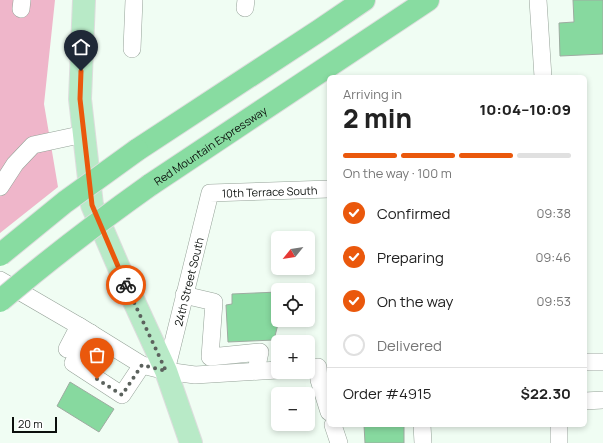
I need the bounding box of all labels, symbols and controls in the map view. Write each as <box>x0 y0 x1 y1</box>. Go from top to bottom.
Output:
pin <box>64 30 98 71</box>
icon: home <box>70 36 92 58</box>
text: Arriving in <box>343 85 402 103</box>
text: 10:04–10:09 <box>480 99 571 120</box>
text: 2 min <box>343 100 412 136</box>
street label: Red Mountain Expressway <box>151 102 270 188</box>
text: On the way · 100 m <box>343 164 452 182</box>
street label: 10th Terrace South <box>222 182 318 200</box>
icon: check <box>343 202 365 224</box>
text: Confirmed <box>377 203 450 224</box>
text: 09:38 <box>536 204 571 222</box>
north arrow <box>271 231 315 275</box>
map controls <box>271 231 315 431</box>
street label: 24th Street South <box>170 236 206 328</box>
icon: check <box>343 246 365 268</box>
text: Preparing <box>377 247 444 268</box>
text: 09:46 <box>535 248 571 266</box>
courier <box>106 265 146 305</box>
icon: bike <box>115 274 137 296</box>
button: locate <box>271 283 315 327</box>
icon: check <box>343 290 365 312</box>
text: On the way <box>377 291 453 312</box>
text: 09:53 <box>536 292 571 310</box>
button: + <box>271 335 315 379</box>
text: Delivered <box>377 335 442 356</box>
pin <box>80 338 114 379</box>
icon: bag <box>86 344 108 366</box>
text: Order #4915 <box>343 383 432 404</box>
text: $22.30 <box>521 383 571 404</box>
button: − <box>271 387 315 431</box>
scale bar <box>12 415 57 434</box>
text: 20 m <box>18 416 43 431</box>

